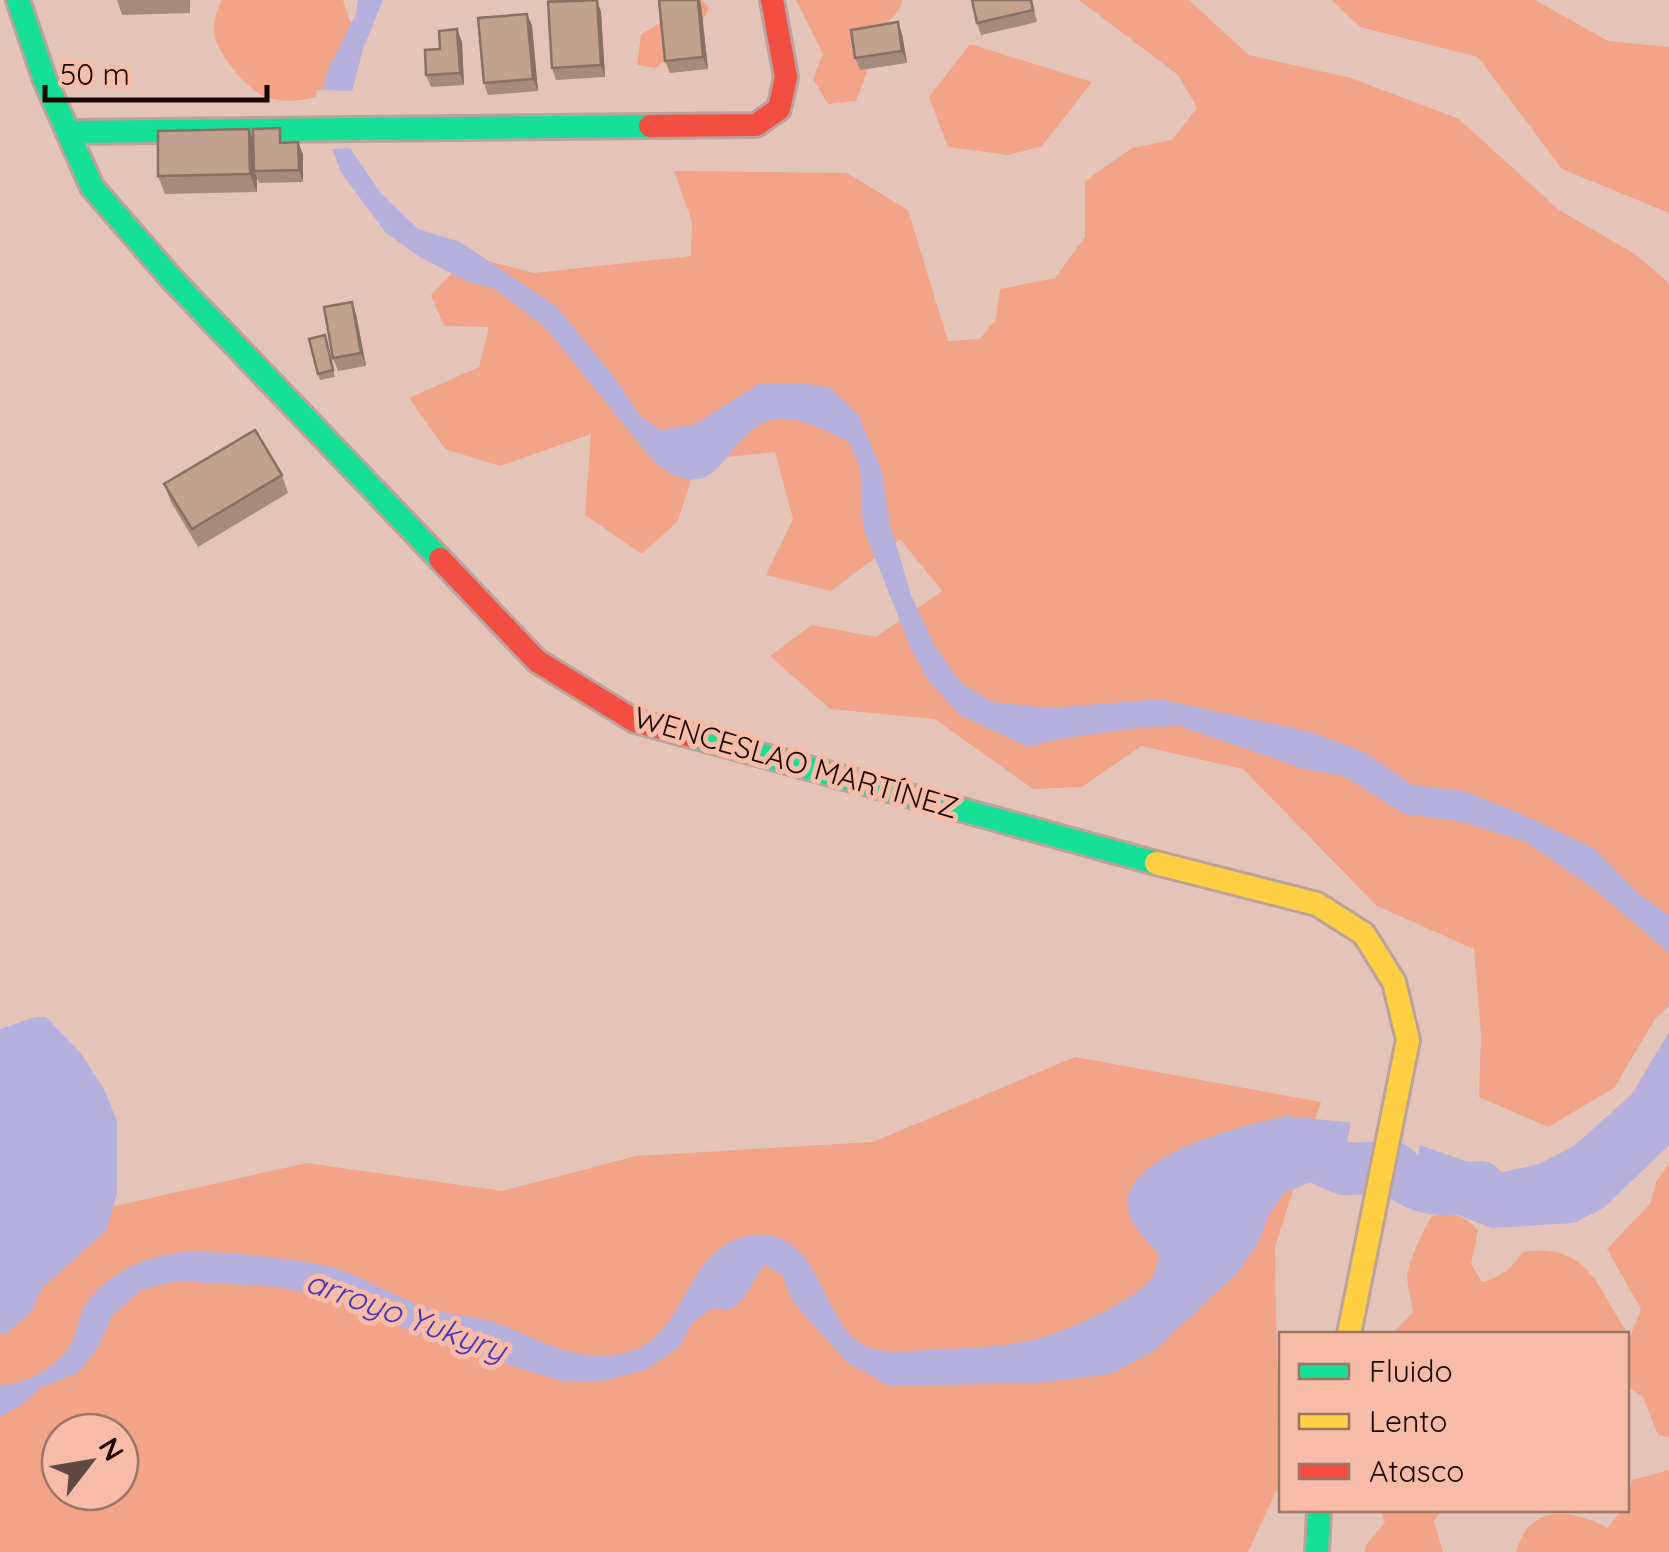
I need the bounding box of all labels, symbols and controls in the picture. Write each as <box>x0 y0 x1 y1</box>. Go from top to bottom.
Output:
scale bar <box>45 40 268 102</box>
text: 50 m <box>60 55 130 93</box>
street label: WENCESLAO MARTÍNEZ <box>630 698 963 827</box>
water label: arroyo Yukyry <box>301 1260 514 1370</box>
legend <box>1279 1332 1629 1512</box>
text: Fluido <box>1369 1352 1453 1390</box>
text: Lento <box>1369 1402 1447 1440</box>
north arrow <box>40 1412 140 1512</box>
text: N <box>92 1431 132 1467</box>
text: Atasco <box>1369 1452 1464 1490</box>

